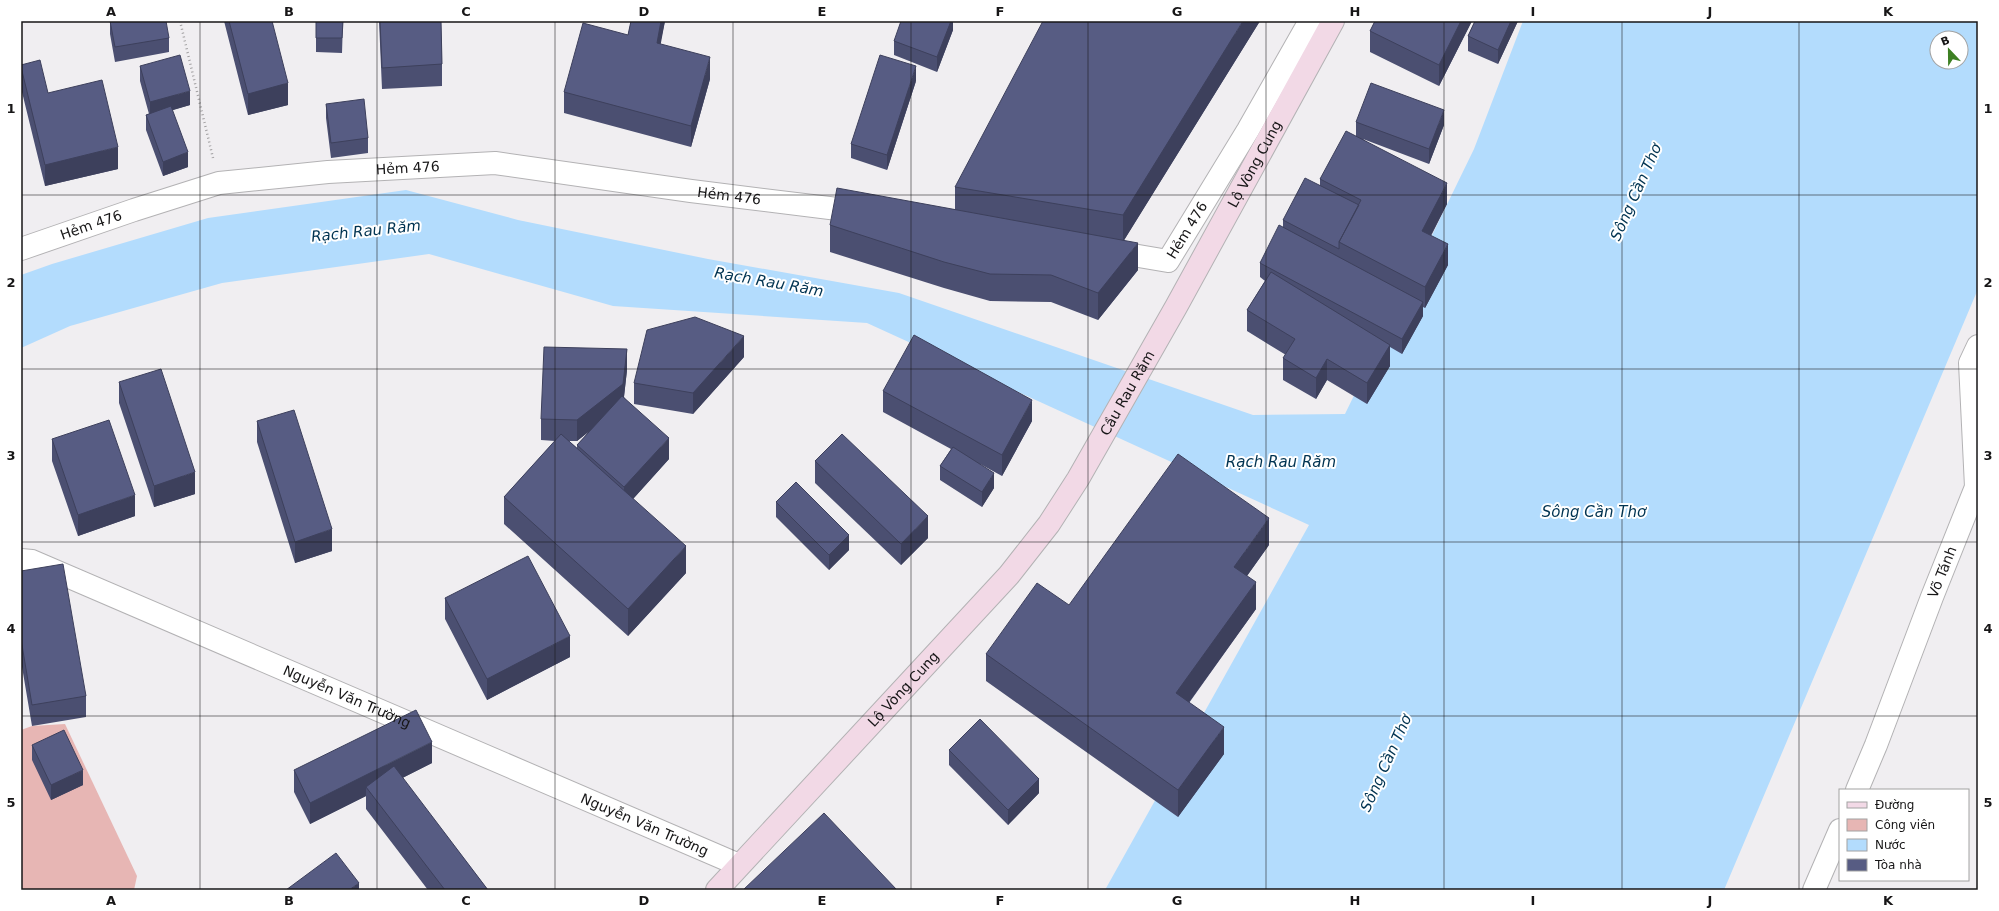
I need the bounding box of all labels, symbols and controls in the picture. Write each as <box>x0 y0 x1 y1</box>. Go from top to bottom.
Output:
text: A <box>106 4 116 19</box>
text: B <box>284 4 294 19</box>
text: C <box>461 4 471 19</box>
text: D <box>639 4 650 19</box>
text: E <box>818 4 826 19</box>
text: F <box>996 4 1004 19</box>
text: G <box>1172 4 1182 19</box>
text: H <box>1350 4 1360 19</box>
text: I <box>1531 4 1535 19</box>
text: J <box>1707 4 1712 19</box>
text: K <box>1883 4 1894 19</box>
north arrow <box>1929 30 1969 70</box>
text: B <box>1939 34 1952 49</box>
text: 1 <box>6 101 16 116</box>
text: 1 <box>1983 101 1993 116</box>
street label: Lộ Vòng Cung <box>1224 118 1285 210</box>
water label: Sông Cần Thơ <box>1607 140 1666 243</box>
street label: Hẻm 476 <box>375 158 440 177</box>
street label: Hẻm 476 <box>696 184 762 208</box>
street label: Hẻm 476 <box>1163 199 1210 262</box>
street label: Hẻm 476 <box>58 207 124 243</box>
water label: Rạch Rau Răm <box>310 216 422 246</box>
water label: Rạch Rau Răm <box>713 264 825 300</box>
text: 2 <box>6 275 16 290</box>
text: 2 <box>1983 275 1993 290</box>
street label: Cầu Rau Răm <box>1097 348 1158 438</box>
text: 3 <box>6 448 16 463</box>
text: 3 <box>1983 448 1993 463</box>
water label: Rạch Rau Răm <box>1226 453 1336 471</box>
water label: Sông Cần Thơ <box>1542 503 1647 521</box>
street label: Võ Tánh <box>1925 544 1959 600</box>
text: 4 <box>6 621 16 636</box>
text: 4 <box>1983 621 1993 636</box>
street label: Lộ Vòng Cung <box>865 648 942 730</box>
street label: Nguyễn Văn Trường <box>281 662 413 731</box>
water label: Sông Cần Thơ <box>1357 711 1416 814</box>
legend <box>1839 789 1969 881</box>
street label: Nguyễn Văn Trường <box>578 790 711 859</box>
text: 5 <box>6 795 16 810</box>
text: 5 <box>1983 795 1993 810</box>
text: Đường <box>1875 798 1914 812</box>
text: Công viên <box>1875 818 1935 832</box>
text: Nước <box>1875 838 1906 852</box>
text: Tòa nhà <box>1874 858 1922 872</box>
text: A <box>106 893 116 908</box>
text: B <box>284 893 294 908</box>
text: C <box>461 893 471 908</box>
text: D <box>639 893 650 908</box>
text: E <box>818 893 826 908</box>
text: F <box>996 893 1004 908</box>
text: G <box>1172 893 1182 908</box>
text: H <box>1350 893 1360 908</box>
text: I <box>1531 893 1535 908</box>
text: J <box>1707 893 1712 908</box>
text: K <box>1883 893 1894 908</box>

